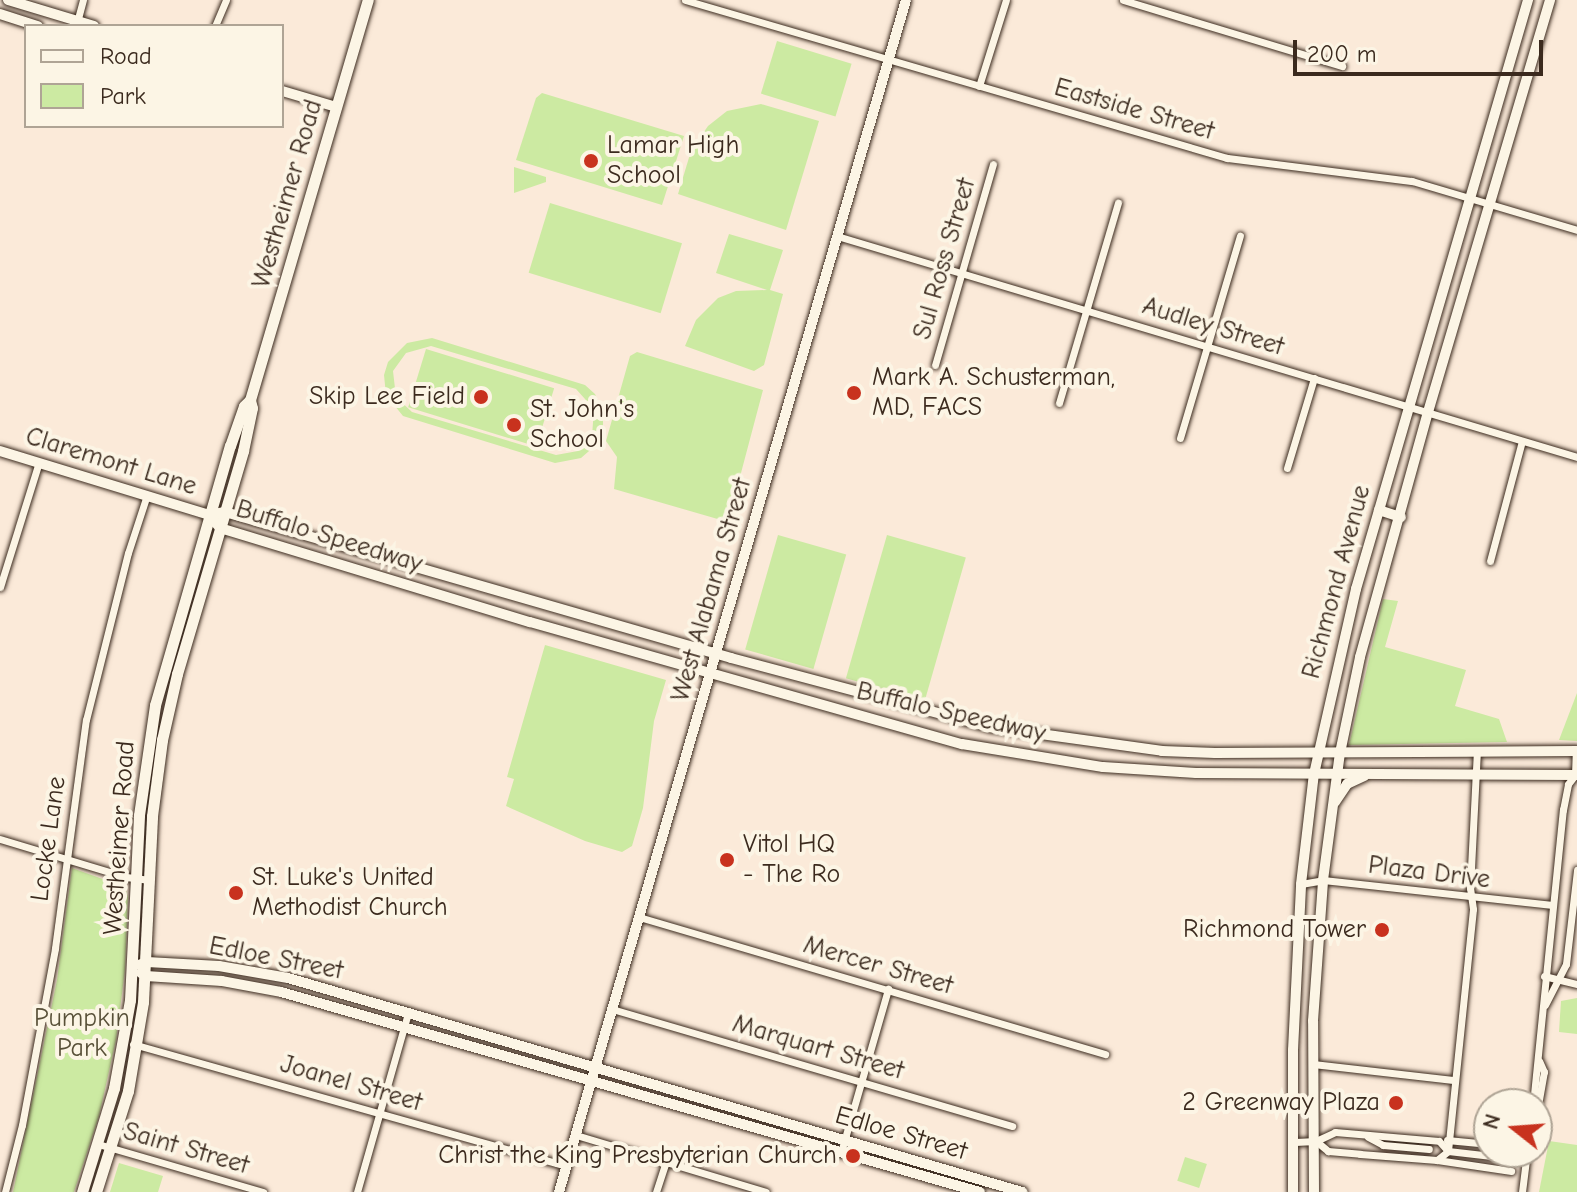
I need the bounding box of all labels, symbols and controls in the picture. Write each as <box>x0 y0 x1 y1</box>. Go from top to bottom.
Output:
legend <box>24 24 284 128</box>
scale bar <box>1297 24 1547 74</box>
text: 200 m <box>1307 40 1377 68</box>
text: Road <box>100 42 152 70</box>
street label: Eastside Street <box>1051 72 1217 148</box>
text: Park <box>100 82 146 110</box>
street label: Westheimer Road <box>246 96 330 292</box>
place label: Lamar High School <box>607 130 739 192</box>
marker: Lamar High School <box>582 152 600 170</box>
street label: Sul Ross Street <box>907 175 983 343</box>
street label: Audley Street <box>1138 291 1288 363</box>
place label: Mark A. Schusterman, MD, FACS <box>872 362 1115 424</box>
place label: Skip Lee Field <box>309 381 465 413</box>
marker: Mark A. Schusterman, MD, FACS <box>843 382 865 404</box>
marker: Skip Lee Field <box>472 388 490 406</box>
place label: St. John's School <box>530 394 634 456</box>
marker: St. John's School <box>505 416 523 434</box>
street label: Claremont Lane <box>22 421 200 503</box>
street label: West Alabama Street <box>665 475 759 705</box>
street label: Richmond Avenue <box>1296 482 1378 682</box>
street label: Buffalo Speedway <box>232 494 426 580</box>
street label: Buffalo Speedway <box>853 676 1049 750</box>
street label: Westheimer Road <box>98 740 142 936</box>
street label: Locke Lane <box>25 774 73 904</box>
place label: Vitol HQ - The Ro <box>743 829 840 890</box>
street label: Plaza Drive <box>1366 850 1492 896</box>
marker: Vitol HQ - The Ro <box>718 851 736 869</box>
place label: St. Luke's United Methodist Church <box>252 862 448 924</box>
marker: St. Luke's United Methodist Church <box>227 884 245 902</box>
place label: Richmond Tower <box>1183 914 1366 946</box>
marker: Richmond Tower <box>1373 921 1391 939</box>
street label: Mercer Street <box>800 930 956 1002</box>
street label: Edloe Street <box>206 931 346 987</box>
park label: Pumpkin Park <box>34 1003 130 1064</box>
street label: Marquart Street <box>729 1009 907 1087</box>
street label: Joanel Street <box>277 1049 425 1119</box>
place label: 2 Greenway Plaza <box>1182 1087 1380 1119</box>
north arrow <box>1473 1088 1553 1168</box>
marker: 2 Greenway Plaza <box>1387 1094 1405 1112</box>
street label: Edloe Street <box>831 1100 971 1168</box>
text: N <box>1477 1111 1506 1132</box>
street label: Saint Street <box>120 1116 252 1182</box>
place label: Christ the King Presbyterian Church <box>438 1140 837 1172</box>
marker: Christ the King Presbyterian Church <box>844 1147 862 1165</box>

